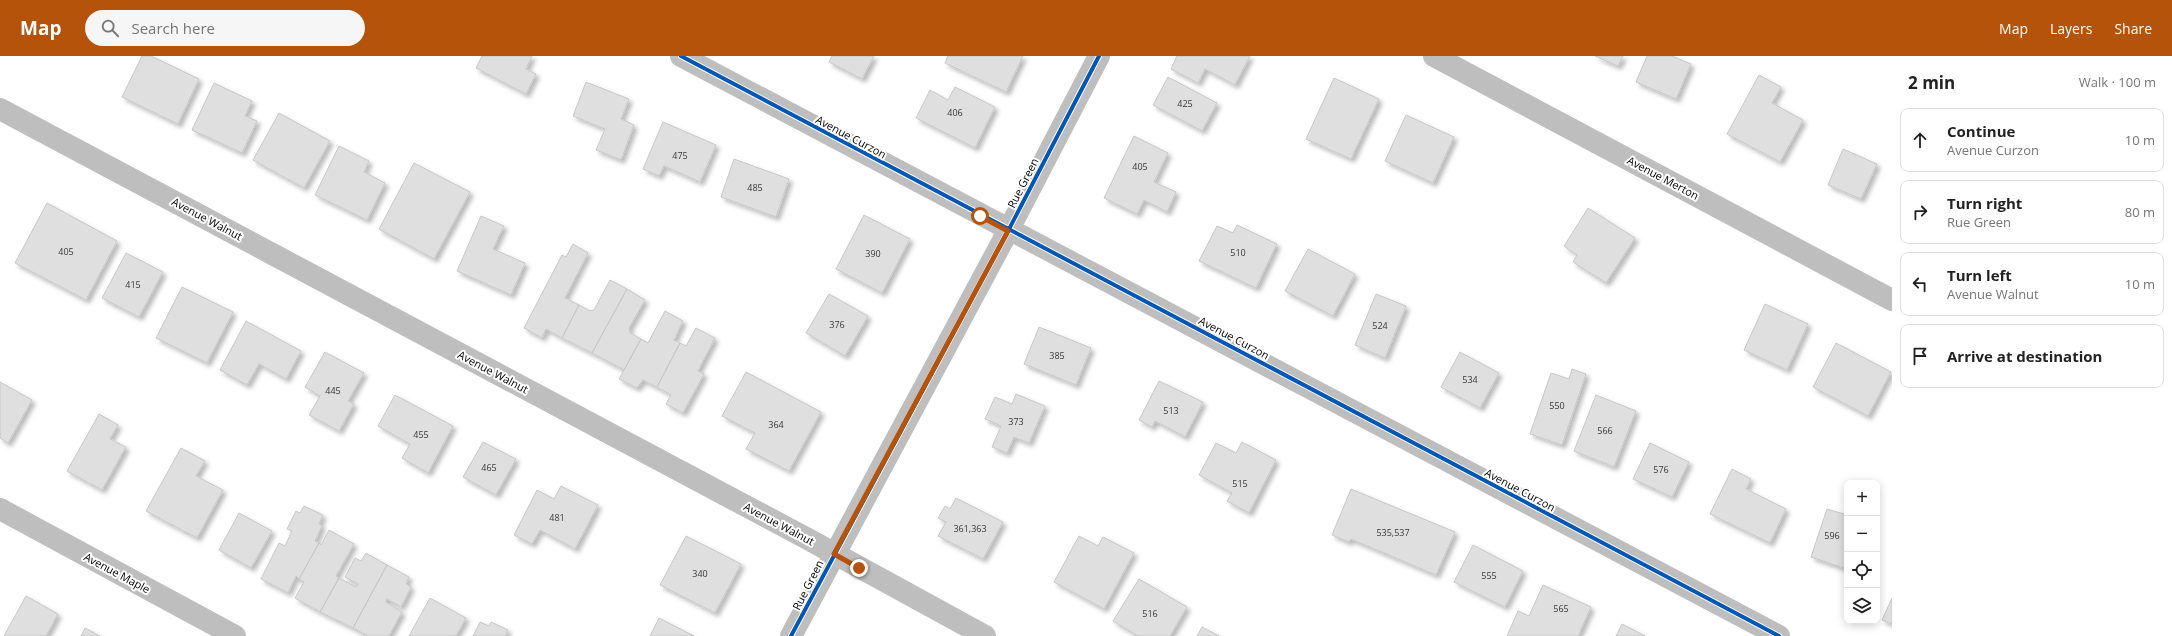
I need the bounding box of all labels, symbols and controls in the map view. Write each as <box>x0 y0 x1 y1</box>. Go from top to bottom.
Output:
search box <box>85 10 365 46</box>
text: Map <box>20 15 61 41</box>
icon: search <box>99 17 121 39</box>
text: Search here <box>131 18 215 38</box>
text: Map <box>1999 19 2028 38</box>
text: Layers <box>2050 19 2092 38</box>
text: Share <box>2114 19 2152 38</box>
text: 2 min <box>1908 71 1955 94</box>
text: Walk · 100 m <box>2079 73 2156 91</box>
house number: 425 <box>1177 97 1193 110</box>
house number: 406 <box>947 106 963 119</box>
street label: Avenue Curzon <box>813 112 889 161</box>
text: Continue <box>1947 121 2015 141</box>
icon: ahead <box>1909 129 1931 151</box>
text: 10 m <box>2125 131 2155 149</box>
text: Avenue Curzon <box>1947 141 2039 159</box>
house number: 475 <box>672 149 688 162</box>
street label: Avenue Merton <box>1625 152 1702 203</box>
street label: Rue Green <box>1004 155 1042 210</box>
house number: 405 <box>1132 160 1148 173</box>
house number: 485 <box>747 181 763 194</box>
text: Turn right <box>1947 193 2022 213</box>
street label: Avenue Walnut <box>169 194 245 243</box>
icon: right <box>1909 201 1931 223</box>
text: 80 m <box>2125 203 2155 221</box>
route start <box>971 207 989 225</box>
text: Rue Green <box>1947 213 2011 231</box>
house number: 405 <box>58 245 74 258</box>
house number: 510 <box>1230 246 1246 259</box>
house number: 390 <box>865 247 881 260</box>
text: Turn left <box>1947 265 2012 285</box>
icon: left <box>1909 273 1931 295</box>
text: 10 m <box>2125 275 2155 293</box>
house number: 415 <box>125 278 141 291</box>
text: Avenue Walnut <box>1947 285 2039 303</box>
street label: Avenue Curzon <box>1196 313 1272 362</box>
house number: 376 <box>829 318 845 331</box>
house number: 524 <box>1372 319 1388 332</box>
icon: arrive <box>1909 345 1931 367</box>
text: Arrive at destination <box>1947 346 2102 366</box>
street label: Avenue Walnut <box>455 347 531 396</box>
house number: 385 <box>1049 349 1065 362</box>
house number: 534 <box>1462 373 1478 386</box>
house number: 445 <box>325 384 341 397</box>
house number: 550 <box>1549 399 1565 412</box>
house number: 513 <box>1163 404 1179 417</box>
house number: 373 <box>1008 415 1024 428</box>
house number: 364 <box>768 418 784 431</box>
house number: 566 <box>1597 424 1613 437</box>
house number: 455 <box>413 428 429 441</box>
house number: 465 <box>481 461 497 474</box>
house number: 576 <box>1653 463 1669 476</box>
street label: Avenue Curzon <box>1482 465 1558 514</box>
house number: 515 <box>1232 477 1248 490</box>
map controls <box>1844 480 1880 624</box>
button: + <box>1844 480 1880 516</box>
street label: Avenue Walnut <box>741 499 817 548</box>
house number: 481 <box>549 511 565 524</box>
button: − <box>1844 516 1880 552</box>
house number: 361,363 <box>953 522 987 535</box>
house number: 535,537 <box>1376 526 1410 539</box>
house number: 596 <box>1824 529 1840 542</box>
street label: Avenue Maple <box>82 549 153 596</box>
button: locate <box>1844 552 1880 588</box>
street label: Rue Green <box>789 557 827 612</box>
route end <box>850 559 868 577</box>
house number: 340 <box>692 567 708 580</box>
house number: 555 <box>1481 569 1497 582</box>
button: layers <box>1844 588 1880 624</box>
house number: 565 <box>1553 602 1569 615</box>
house number: 516 <box>1142 607 1158 620</box>

